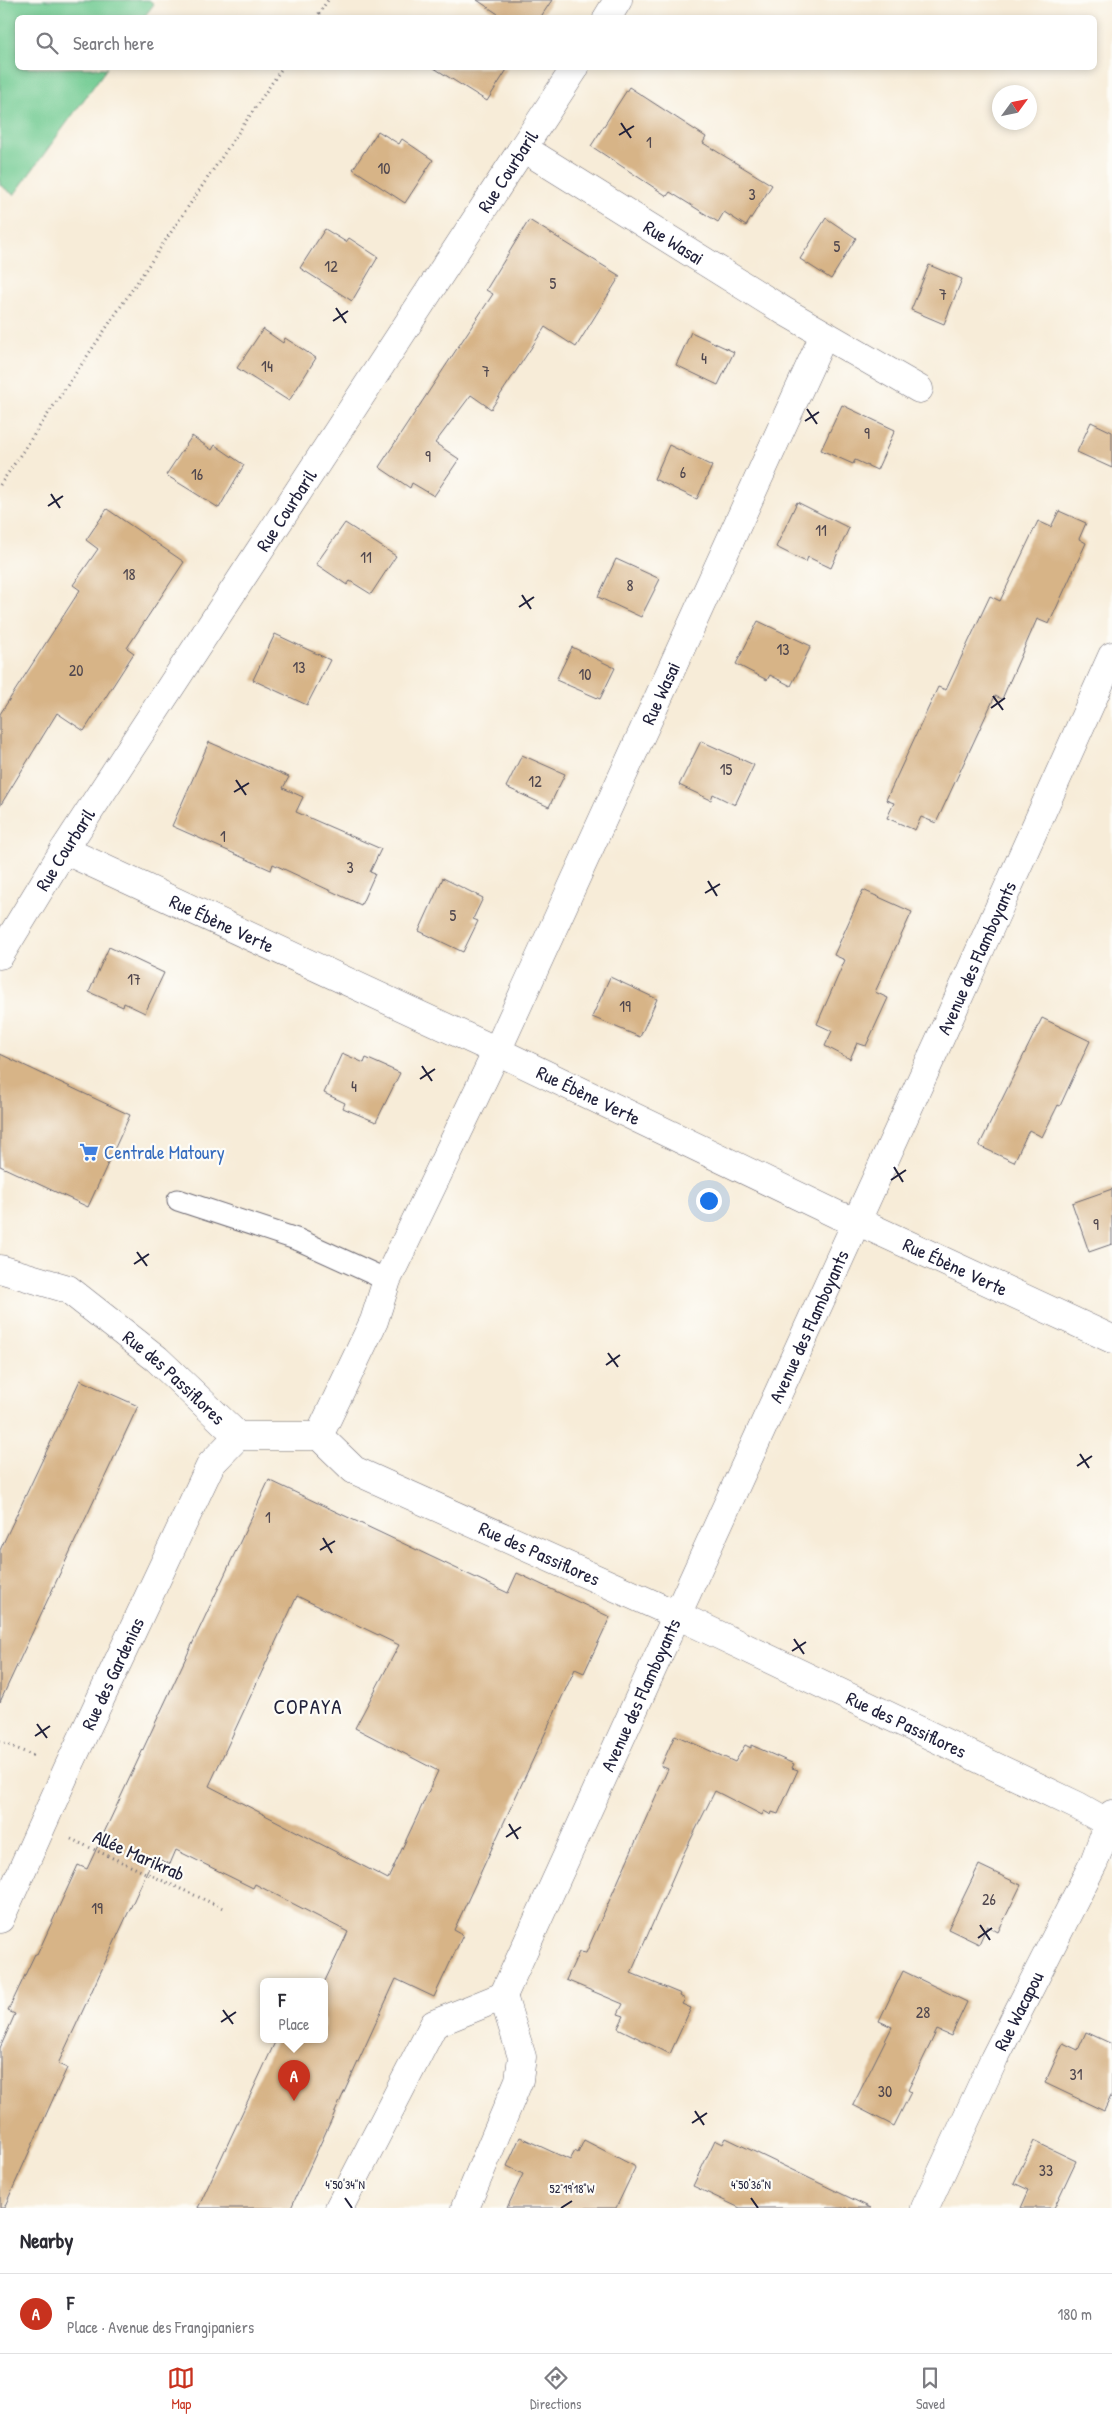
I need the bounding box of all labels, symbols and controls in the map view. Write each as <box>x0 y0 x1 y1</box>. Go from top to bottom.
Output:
search box <box>15 15 1097 70</box>
icon: search <box>33 29 61 57</box>
text: Search here <box>73 30 154 56</box>
north arrow <box>992 85 1037 130</box>
street label: Rue Courbaril <box>471 124 545 217</box>
house number: 1 <box>646 131 652 153</box>
house number: 10 <box>378 157 390 179</box>
house number: 3 <box>748 183 756 205</box>
street label: Rue Wasai <box>639 214 709 271</box>
house number: 5 <box>834 235 841 257</box>
house number: 12 <box>324 255 338 277</box>
house number: 5 <box>550 272 557 294</box>
house number: 7 <box>939 283 947 305</box>
house number: 4 <box>701 347 707 369</box>
house number: 14 <box>261 355 273 377</box>
house number: 7 <box>482 360 490 382</box>
house number: 9 <box>864 422 870 444</box>
house number: 9 <box>425 445 431 467</box>
house number: 6 <box>680 461 686 483</box>
house number: 16 <box>191 463 203 485</box>
street label: Rue Courbaril <box>250 463 323 556</box>
house number: 11 <box>815 519 827 541</box>
house number: 11 <box>360 546 372 568</box>
house number: 18 <box>123 563 135 585</box>
house number: 8 <box>627 574 634 596</box>
house number: 13 <box>777 638 789 660</box>
house number: 13 <box>293 656 305 678</box>
street label: Rue Wasai <box>635 657 686 729</box>
house number: 20 <box>69 659 83 681</box>
house number: 10 <box>579 663 591 685</box>
house number: 15 <box>720 758 733 780</box>
house number: 12 <box>528 770 542 792</box>
street label: Rue Courbaril <box>29 802 101 896</box>
house number: 1 <box>220 825 226 847</box>
house number: 3 <box>346 856 354 878</box>
street label: Avenue des Flamboyants <box>931 877 1022 1039</box>
street label: Rue Ébène Verte <box>165 888 279 959</box>
house number: 5 <box>450 904 457 926</box>
house number: 17 <box>127 968 141 990</box>
house number: 19 <box>619 995 631 1017</box>
street label: Rue Ébène Verte <box>532 1059 645 1131</box>
house number: 4 <box>351 1075 357 1097</box>
place label: Centrale Matoury <box>104 1139 225 1165</box>
supermarket icon: Centrale Matoury <box>78 1141 100 1163</box>
your location <box>696 1188 722 1214</box>
house number: 9 <box>1093 1213 1099 1235</box>
street label: Rue Ébène Verte <box>899 1231 1012 1302</box>
street label: Avenue des Flamboyants <box>762 1246 855 1407</box>
street label: Rue des Passiflores <box>117 1324 231 1430</box>
house number: 1 <box>265 1506 271 1528</box>
street label: Rue des Passiflores <box>475 1515 604 1592</box>
street label: Rue des Gardenias <box>75 1613 150 1734</box>
street label: Avenue des Flamboyants <box>594 1614 687 1775</box>
street label: Rue des Passiflores <box>842 1685 971 1764</box>
district label: COPAYA <box>273 1692 343 1721</box>
street label: Allée Marikrab <box>89 1823 189 1887</box>
house number: 26 <box>982 1888 996 1910</box>
house number: 19 <box>91 1897 103 1919</box>
street label: Rue Wacapou <box>987 1967 1049 2055</box>
popup <box>260 1978 328 2043</box>
text: F <box>279 1987 286 2013</box>
house number: 28 <box>916 2001 930 2023</box>
text: Place <box>279 2013 309 2035</box>
pin: A <box>278 2060 310 2101</box>
house number: 31 <box>1070 2063 1083 2085</box>
house number: 30 <box>878 2080 892 2102</box>
house number: 33 <box>1039 2159 1053 2181</box>
text: 4°50'34"N <box>325 2176 365 2193</box>
text: 4°50'36"N <box>731 2176 771 2193</box>
text: 52°19'18"W <box>550 2180 595 2197</box>
text: Nearby <box>20 2226 73 2255</box>
text: F <box>67 2290 74 2316</box>
text: A <box>32 2303 40 2325</box>
text: 180 m <box>1058 2303 1092 2325</box>
text: Place · Avenue des Frangipaniers <box>67 2316 254 2338</box>
tab: Map <box>167 2364 195 2413</box>
tab: Directions <box>530 2364 581 2413</box>
tab: Saved <box>916 2364 945 2413</box>

